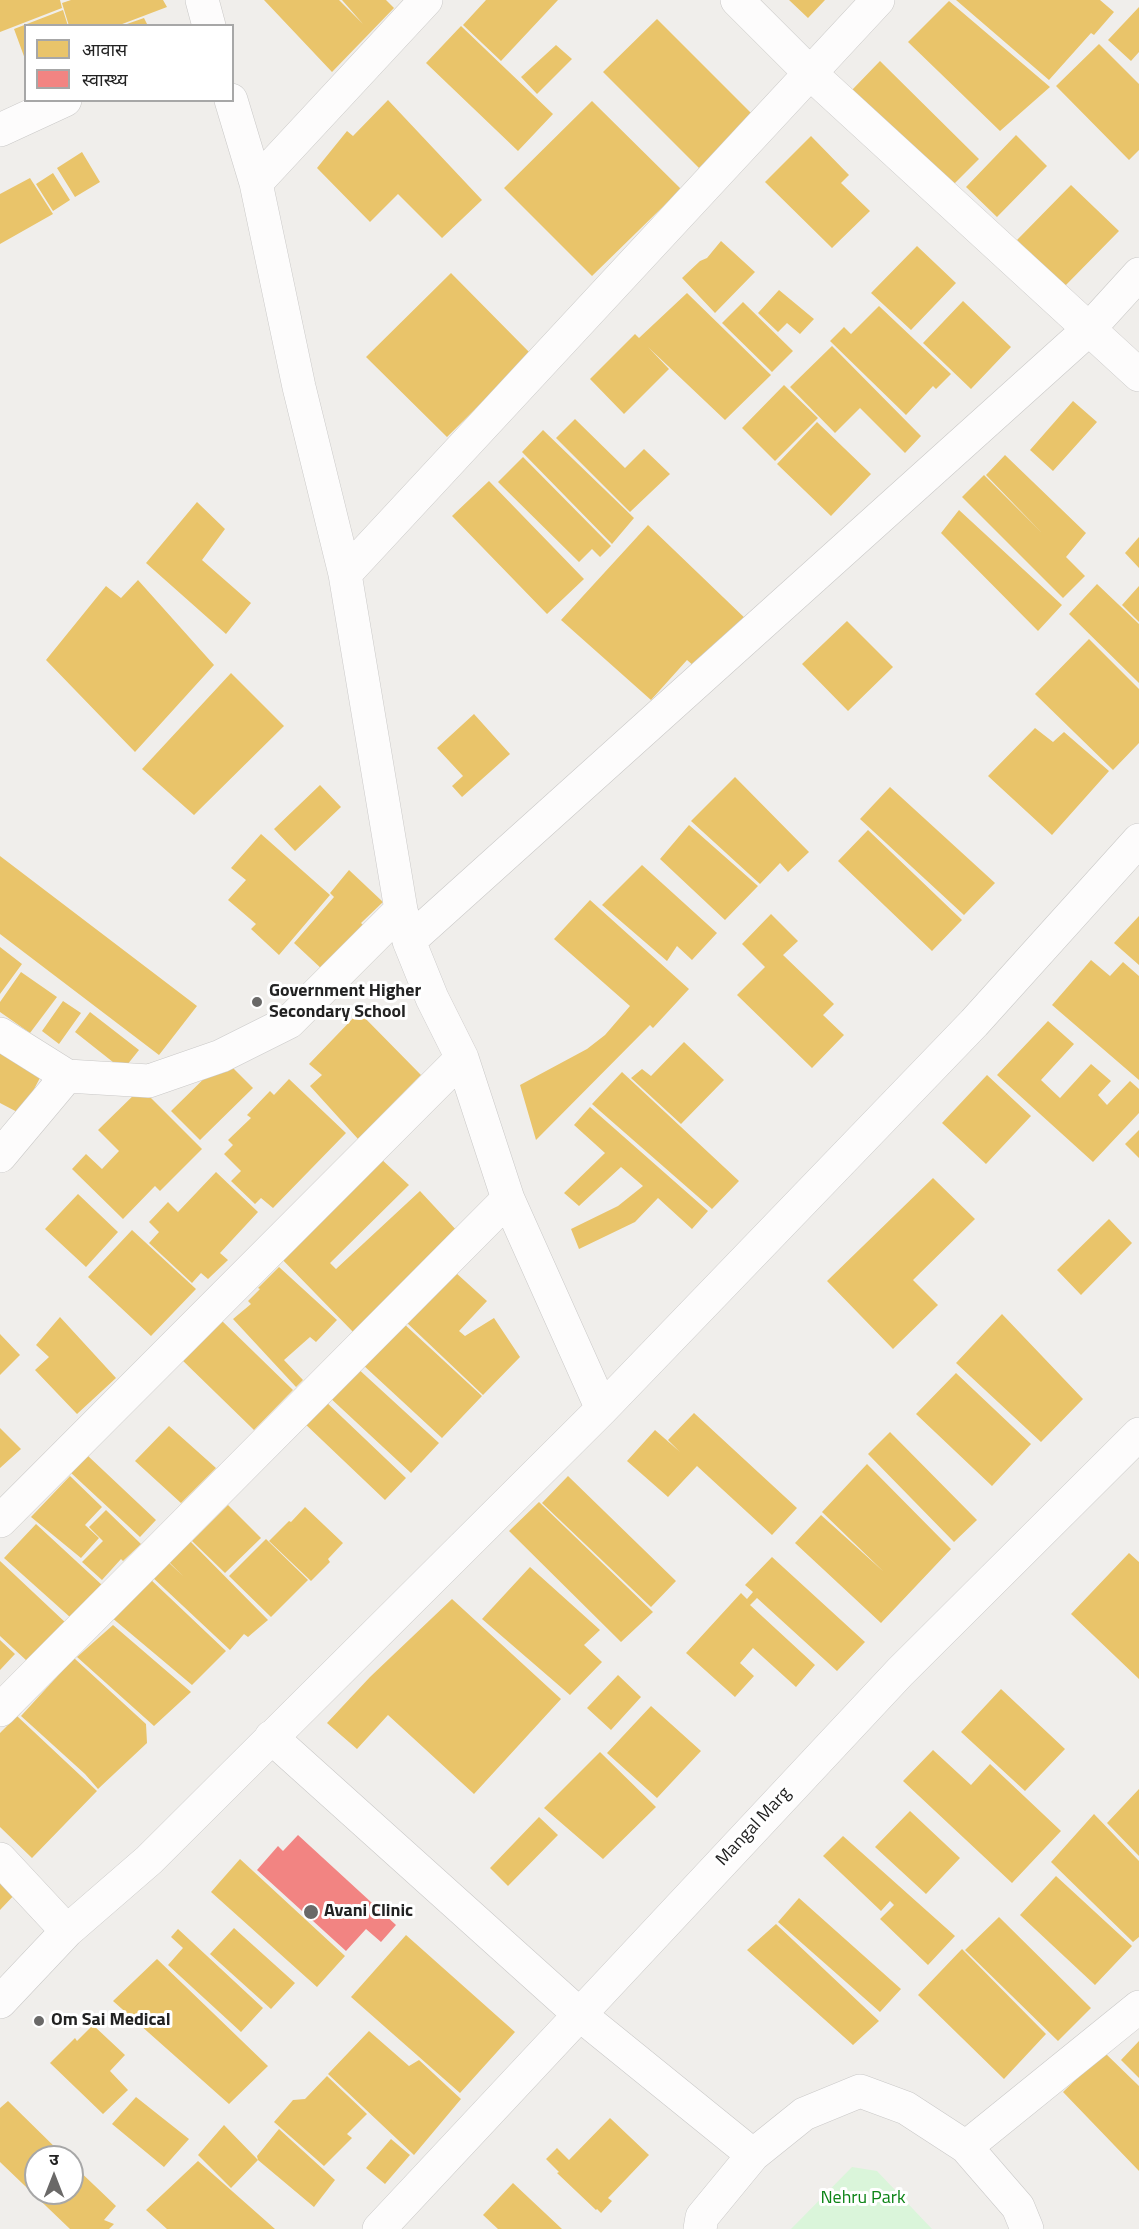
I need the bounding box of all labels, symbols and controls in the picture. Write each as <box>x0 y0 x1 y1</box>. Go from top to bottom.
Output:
legend <box>24 24 234 102</box>
text: आवास <box>82 36 127 63</box>
text: स्वास्थ्य <box>82 66 128 93</box>
place label: Government Higher Secondary School <box>269 981 421 1024</box>
marker: Government Higher Secondary School <box>250 995 264 1009</box>
street label: Mangal Marg <box>712 1783 796 1871</box>
place label: Avani Clinic <box>324 1901 413 1923</box>
marker: Avani Clinic <box>302 1903 320 1921</box>
place label: Om Sai Medical <box>51 2010 171 2032</box>
marker: Om Sai Medical <box>32 2014 46 2028</box>
north arrow <box>24 2145 84 2205</box>
text: उ <box>49 2147 59 2171</box>
park label: Nehru Park <box>820 2188 906 2210</box>

